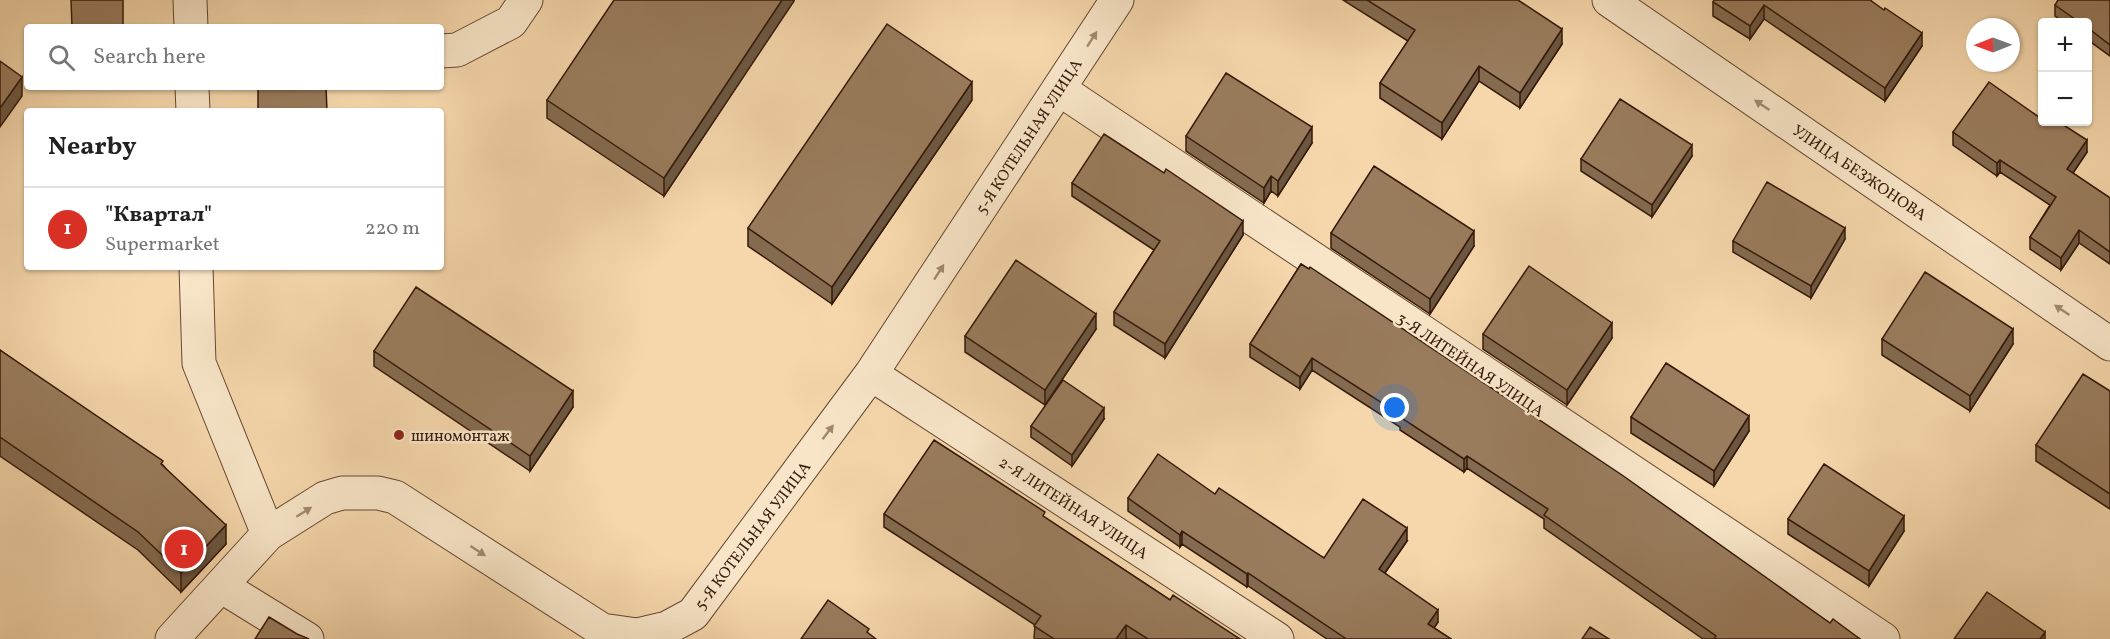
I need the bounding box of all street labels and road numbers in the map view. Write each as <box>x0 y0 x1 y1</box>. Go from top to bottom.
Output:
street label: 5-Я КОТЕЛЬНАЯ УЛИЦА <box>971 55 1088 219</box>
street label: УЛИЦА БЕЗЖОНОВА <box>1787 120 1930 227</box>
street label: 3-Я ЛИТЕЙНАЯ УЛИЦА <box>1392 308 1548 423</box>
street label: 2-Я ЛИТЕЙНАЯ УЛИЦА <box>994 452 1152 565</box>
street label: 5-Я КОТЕЛЬНАЯ УЛИЦА <box>690 457 817 615</box>

